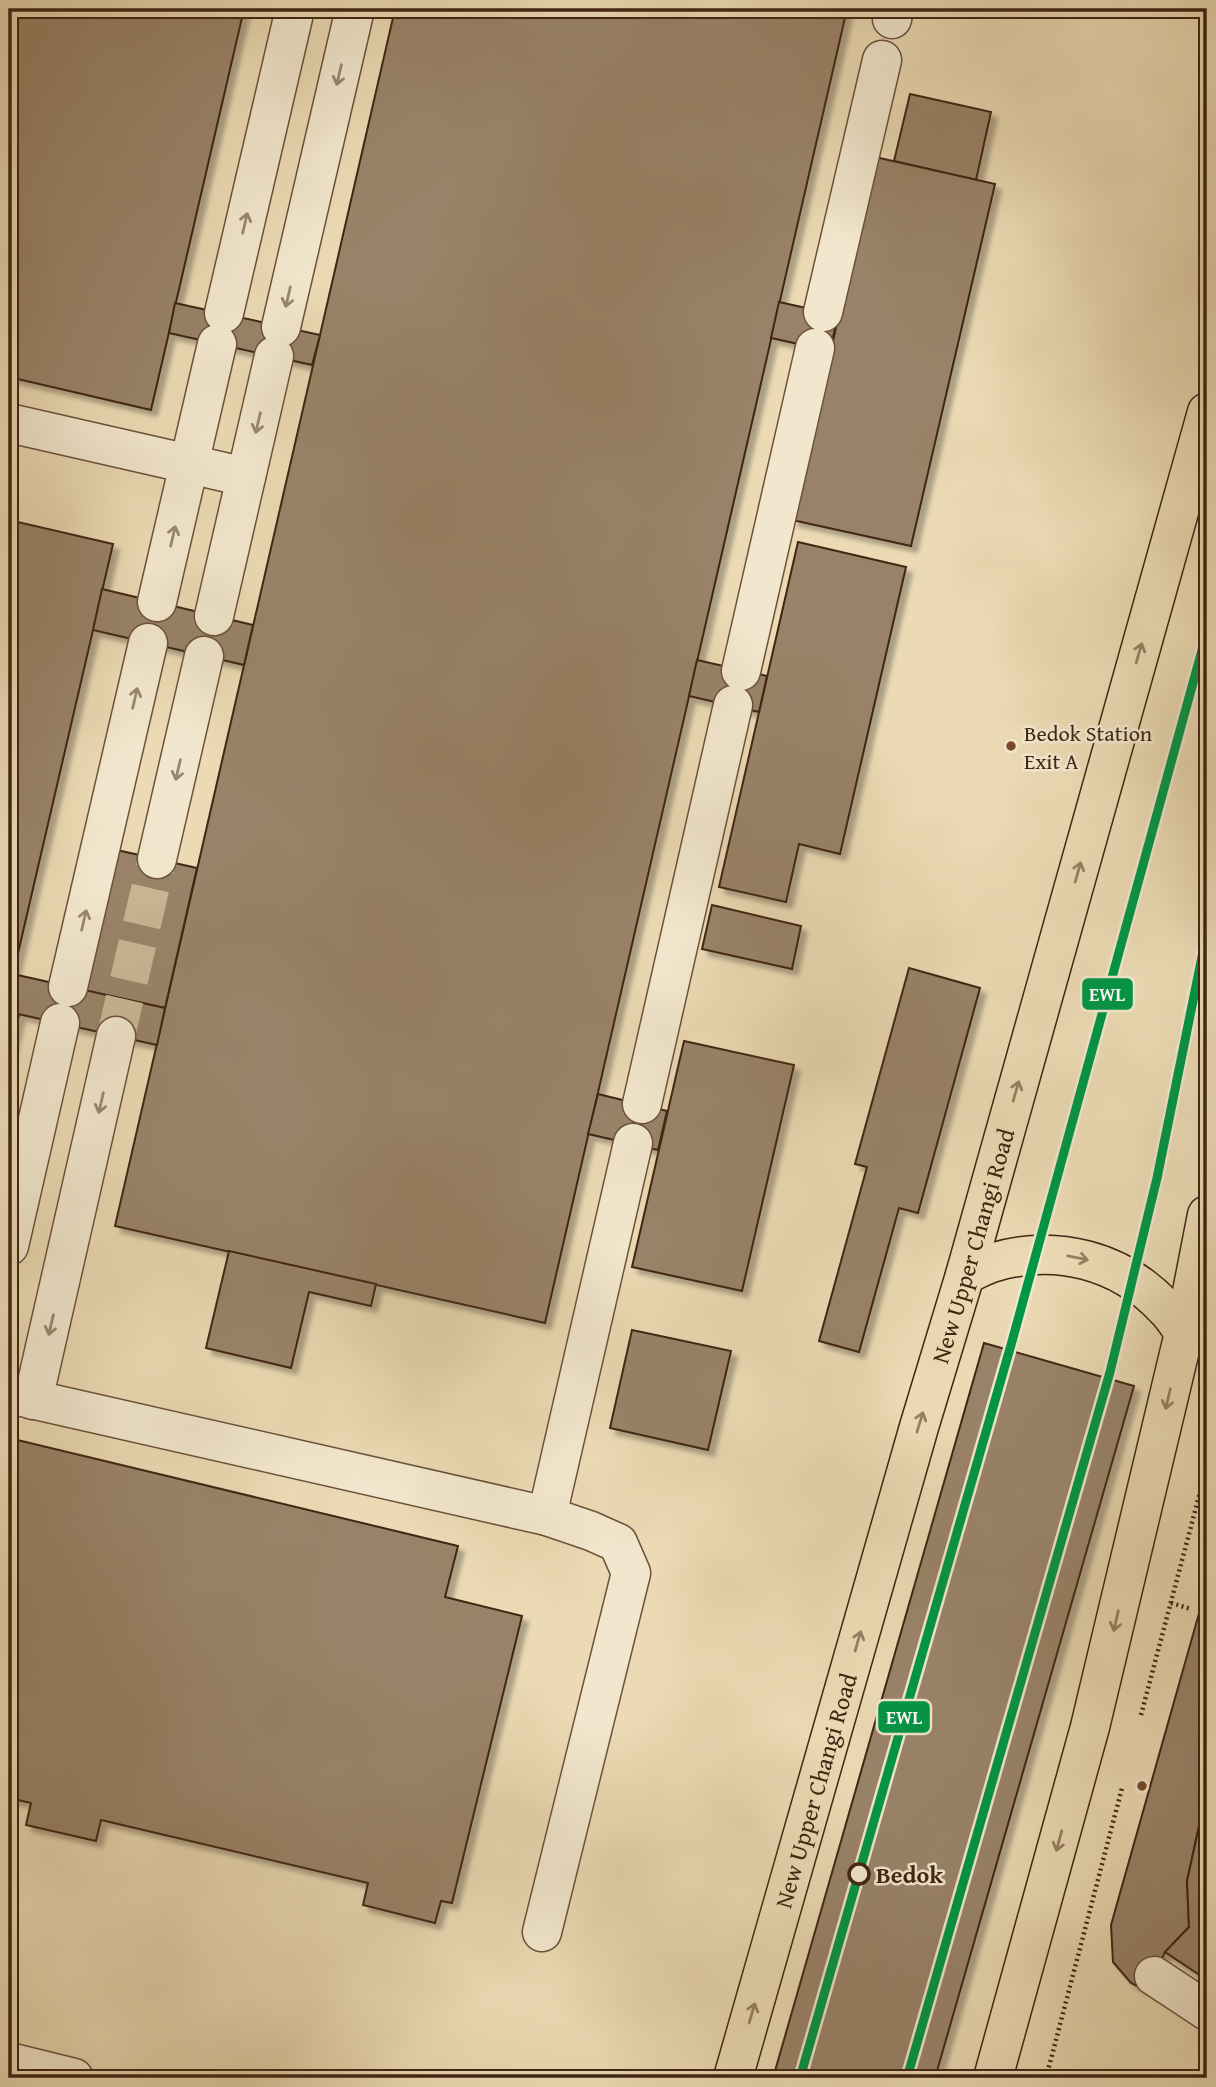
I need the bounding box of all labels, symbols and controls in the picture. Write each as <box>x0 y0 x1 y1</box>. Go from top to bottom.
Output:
one-way arrow <box>332 63 345 86</box>
one-way arrow <box>239 212 253 235</box>
one-way arrow <box>280 285 294 308</box>
one-way arrow <box>251 411 264 433</box>
one-way arrow <box>167 525 180 548</box>
one-way arrow <box>1134 642 1147 664</box>
one-way arrow <box>129 687 142 710</box>
place label: Bedok Station Exit A <box>1024 717 1153 777</box>
marker: Bedok Station Exit A <box>1004 739 1018 753</box>
one-way arrow <box>171 758 184 781</box>
one-way arrow <box>1072 861 1085 884</box>
one-way arrow <box>77 909 91 932</box>
line badge: EWL <box>1081 977 1134 1011</box>
text: EWL <box>1089 980 1125 1008</box>
one-way arrow <box>1011 1080 1024 1102</box>
one-way arrow <box>94 1091 107 1114</box>
street label: New Upper Changi Road <box>922 1124 1023 1368</box>
one-way arrow <box>1066 1252 1089 1266</box>
one-way arrow <box>43 1313 57 1336</box>
one-way arrow <box>1161 1387 1174 1410</box>
one-way arrow <box>915 1412 928 1434</box>
one-way arrow <box>1108 1609 1122 1632</box>
one-way arrow <box>852 1630 865 1652</box>
street label: New Upper Changi Road <box>765 1669 865 1912</box>
line badge: EWL <box>877 1700 931 1734</box>
text: EWL <box>886 1703 922 1731</box>
unlabelled marker <box>1135 1779 1149 1793</box>
one-way arrow <box>1051 1830 1064 1852</box>
place label: Bedok <box>876 1857 943 1892</box>
marker: Bedok <box>848 1863 870 1885</box>
one-way arrow <box>746 2002 759 2024</box>

